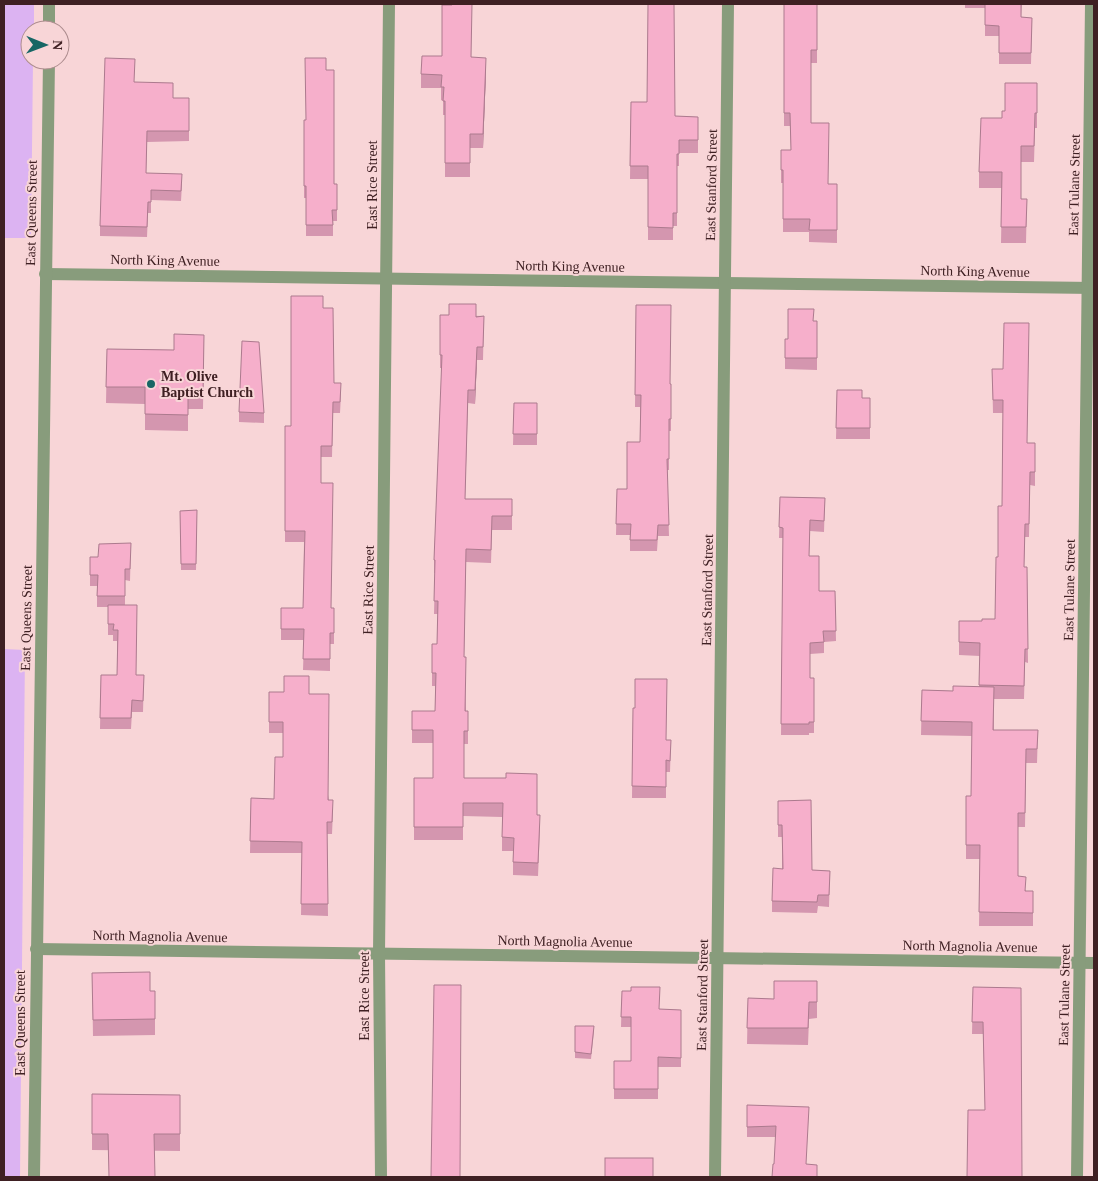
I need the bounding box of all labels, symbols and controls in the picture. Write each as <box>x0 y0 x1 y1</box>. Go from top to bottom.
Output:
north arrow <box>20 20 70 70</box>
text: N <box>50 40 65 50</box>
street label: East Stanford Street <box>703 129 720 241</box>
street label: East Tulane Street <box>1066 134 1083 236</box>
street label: East Rice Street <box>365 140 380 230</box>
street label: East Queens Street <box>23 160 40 266</box>
street label: North King Avenue <box>110 252 220 269</box>
street label: North King Avenue <box>515 258 625 275</box>
street label: North King Avenue <box>920 263 1030 280</box>
place label: Mt. Olive Baptist Church <box>161 369 253 400</box>
marker: Mt. Olive Baptist Church <box>145 378 157 390</box>
street label: East Stanford Street <box>699 534 716 646</box>
street label: East Tulane Street <box>1061 539 1078 641</box>
street label: East Rice Street <box>360 545 377 635</box>
street label: East Queens Street <box>18 565 35 671</box>
street label: North Magnolia Avenue <box>92 928 228 945</box>
street label: North Magnolia Avenue <box>497 933 633 950</box>
street label: North Magnolia Avenue <box>902 938 1038 955</box>
street label: East Stanford Street <box>694 939 711 1051</box>
street label: East Tulane Street <box>1056 944 1073 1046</box>
street label: East Rice Street <box>357 951 372 1041</box>
street label: East Queens Street <box>13 970 28 1076</box>

